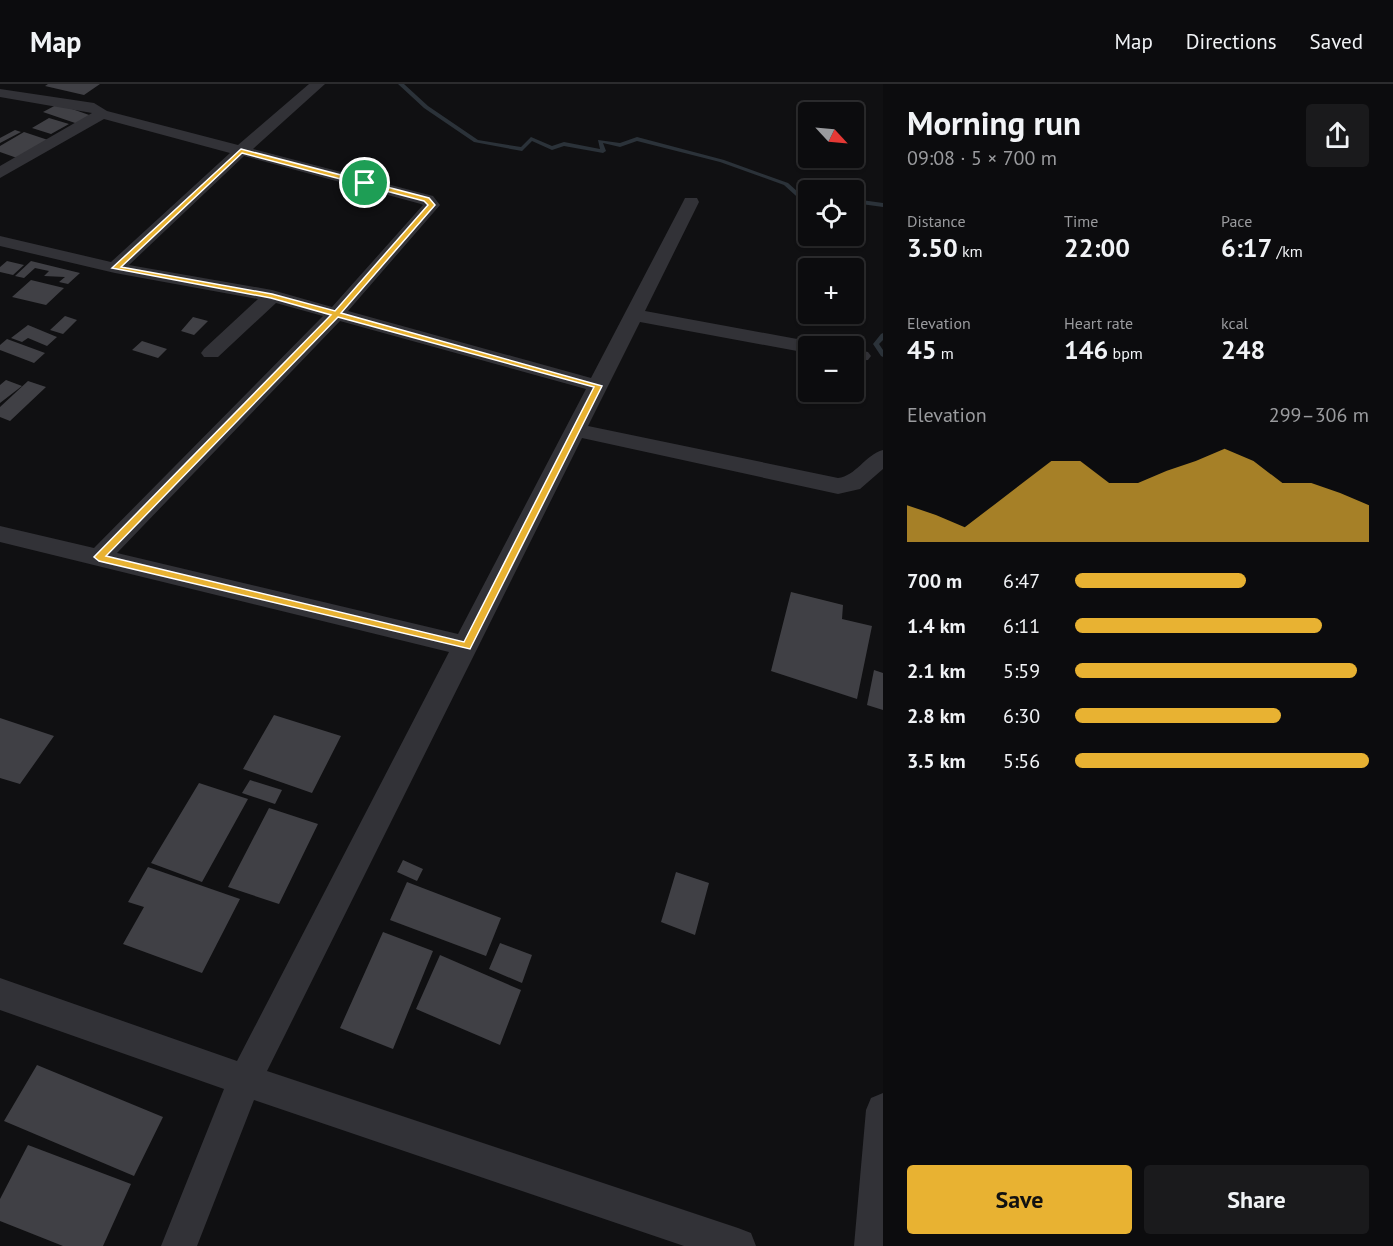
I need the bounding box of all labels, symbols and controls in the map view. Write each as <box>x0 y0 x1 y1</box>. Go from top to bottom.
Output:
text: Map <box>30 23 81 60</box>
text: Map <box>1114 28 1153 55</box>
text: Directions <box>1186 28 1277 55</box>
text: Saved <box>1310 28 1363 55</box>
text: Morning run <box>907 101 1081 144</box>
north arrow <box>798 102 864 168</box>
map controls <box>798 102 864 402</box>
button: share <box>1306 104 1369 167</box>
text: 09:08 · 5 × 700 m <box>907 145 1057 171</box>
pin <box>339 157 390 208</box>
icon: arrive <box>348 166 381 199</box>
button: locate <box>798 180 864 246</box>
text: Distance <box>907 211 966 231</box>
text: Time <box>1064 211 1098 231</box>
text: Pace <box>1221 211 1252 231</box>
text: 3.50 <box>907 231 958 264</box>
text: 22:00 <box>1064 231 1130 264</box>
text: 6:17 <box>1221 231 1272 264</box>
text: km <box>958 241 983 261</box>
text: /km <box>1272 241 1303 261</box>
button: + <box>798 258 864 324</box>
text: Elevation <box>907 313 971 333</box>
text: Heart rate <box>1064 313 1133 333</box>
text: kcal <box>1221 313 1248 333</box>
text: 45 <box>907 333 936 366</box>
text: 146 <box>1064 333 1108 366</box>
text: 248 <box>1221 333 1265 366</box>
button: − <box>798 336 864 402</box>
text: m <box>936 343 954 363</box>
text: bpm <box>1108 343 1143 363</box>
text: Elevation <box>907 402 987 428</box>
text: 299–306 m <box>1269 402 1369 428</box>
text: 700 m <box>907 568 962 594</box>
text: 6:47 <box>1003 568 1040 594</box>
text: 1.4 km <box>907 613 966 639</box>
text: 6:11 <box>1003 613 1040 639</box>
text: 2.1 km <box>907 658 966 684</box>
text: 5:59 <box>1003 658 1040 684</box>
text: 2.8 km <box>907 703 966 729</box>
text: 6:30 <box>1003 703 1040 729</box>
text: 3.5 km <box>907 748 966 774</box>
text: 5:56 <box>1003 748 1040 774</box>
button: Save <box>907 1165 1132 1234</box>
button: Share <box>1144 1165 1369 1234</box>

